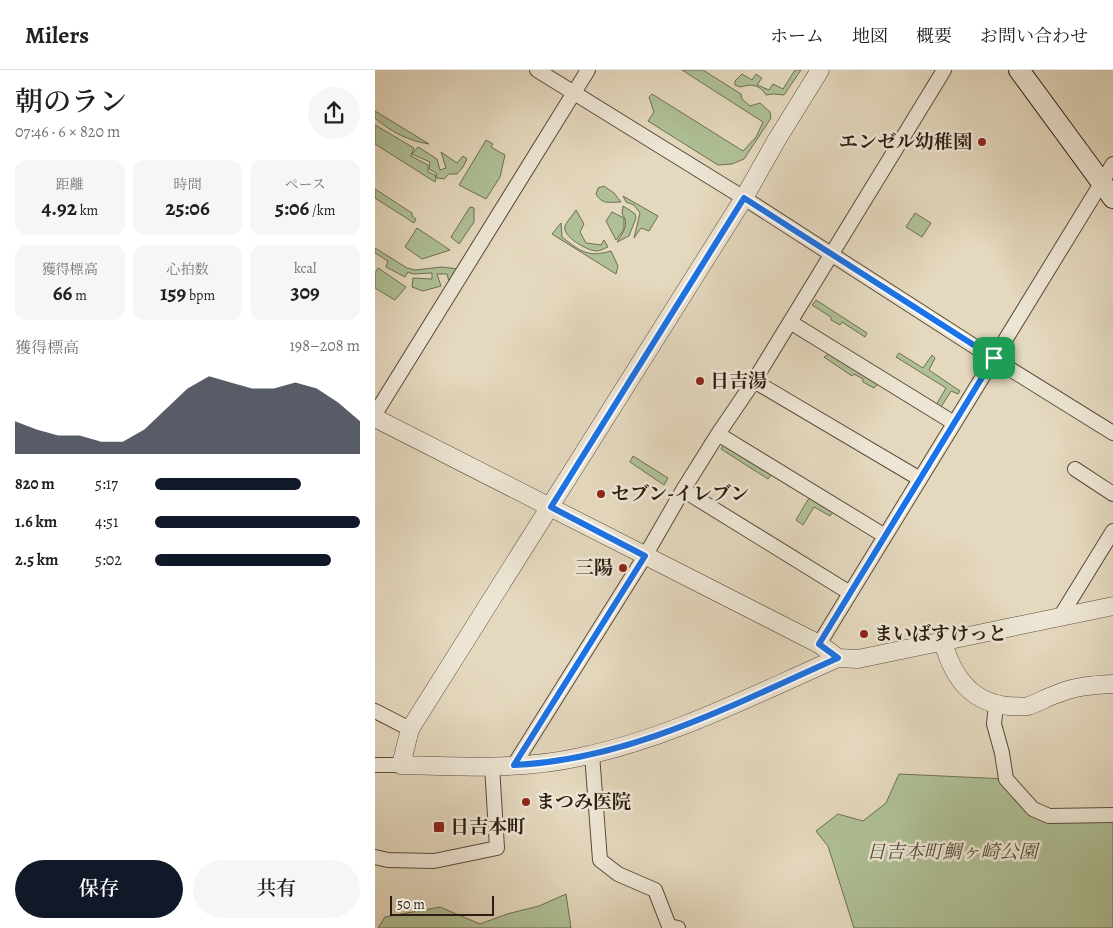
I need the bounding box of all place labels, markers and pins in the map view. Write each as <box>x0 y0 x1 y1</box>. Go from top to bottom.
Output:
place label: エンゼル幼稚園 <box>839 129 972 155</box>
marker: エンゼル幼稚園 <box>976 136 988 148</box>
pin <box>973 337 1015 379</box>
place label: 日吉湯 <box>710 368 767 394</box>
marker: 日吉湯 <box>694 375 706 387</box>
place label: セブン-イレブン <box>611 481 749 507</box>
marker: セブン-イレブン <box>595 488 607 500</box>
place label: 三陽 <box>575 555 613 581</box>
marker: 三陽 <box>617 562 629 574</box>
place label: まいばすけっと <box>874 621 1007 647</box>
marker: まいばすけっと <box>858 628 870 640</box>
place label: まつみ医院 <box>536 789 631 815</box>
marker: まつみ医院 <box>520 796 532 808</box>
place label: 日吉本町 <box>450 814 526 840</box>
marker: 日吉本町 <box>432 820 446 834</box>

